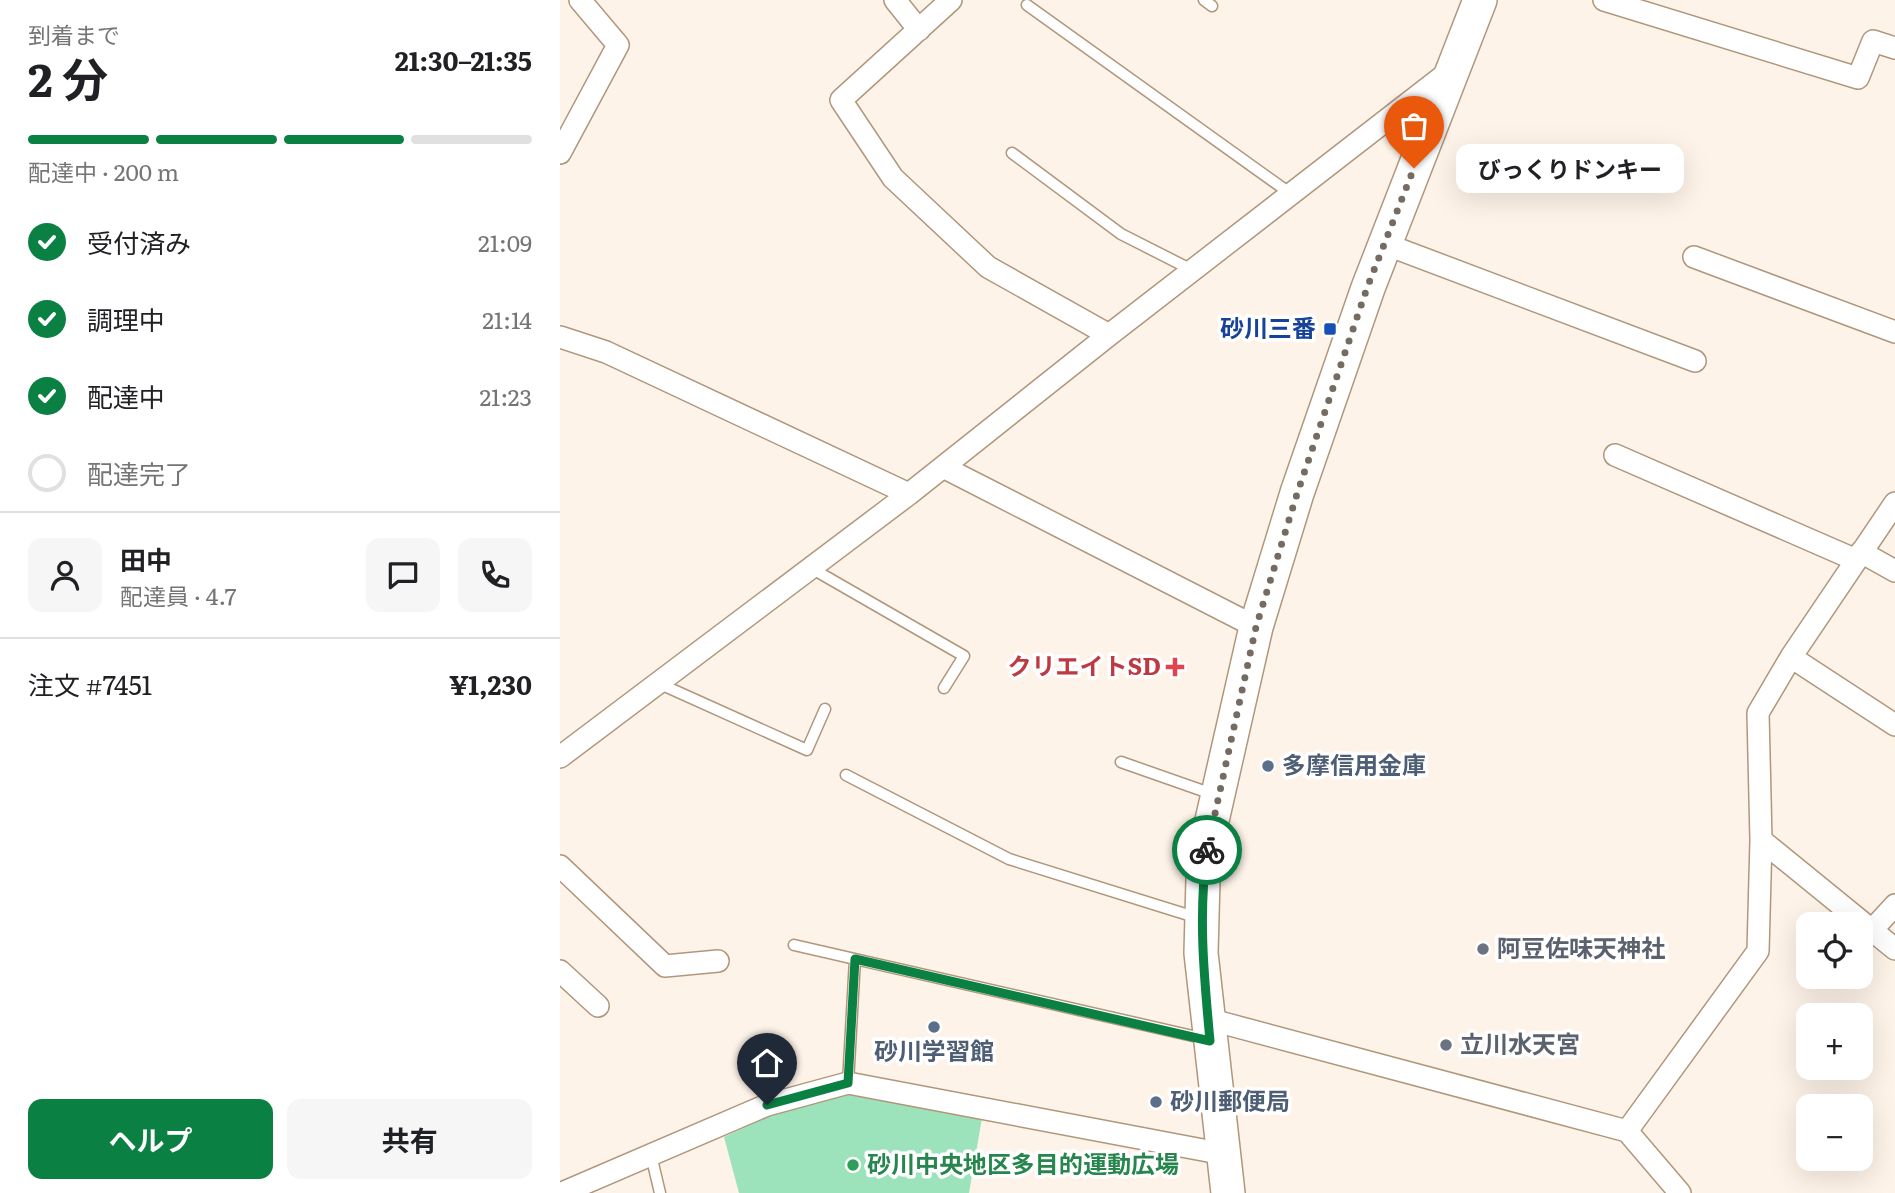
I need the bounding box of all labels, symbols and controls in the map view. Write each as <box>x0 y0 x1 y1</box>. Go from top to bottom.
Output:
text: 到着まで <box>28 17 120 51</box>
text: 21:30–21:35 <box>395 40 532 79</box>
text: 2 分 <box>28 43 108 111</box>
pin <box>1384 96 1444 168</box>
icon: bag <box>1395 107 1433 145</box>
callout: びっくりドンキー <box>1456 144 1684 192</box>
text: びっくりドンキー <box>1478 151 1662 185</box>
text: 配達中 · 200 m <box>28 154 179 188</box>
text: 受付済み <box>87 222 191 261</box>
icon: check <box>28 223 66 261</box>
text: 21:09 <box>478 225 532 259</box>
text: 調理中 <box>87 299 165 338</box>
icon: check <box>28 300 66 338</box>
text: 21:14 <box>482 302 532 336</box>
place label: 砂川三番 <box>1220 309 1316 344</box>
marker: 砂川三番 <box>1322 321 1338 337</box>
text: 配達中 <box>87 376 165 415</box>
icon: check <box>28 377 66 415</box>
text: 21:23 <box>479 379 532 413</box>
text: 配達完了 <box>87 453 191 492</box>
button: person <box>28 538 102 612</box>
button: chat <box>366 538 440 612</box>
button: phone <box>458 538 532 612</box>
text: 田中 <box>120 539 172 578</box>
text: 配達員 · 4.7 <box>120 578 236 612</box>
place label: クリエイトSD <box>1008 647 1161 682</box>
marker: クリエイトSD <box>1167 659 1183 675</box>
text: 注文 #7451 <box>28 664 152 703</box>
text: ¥1,230 <box>449 664 532 703</box>
place label: 多摩信用金庫 <box>1282 746 1426 781</box>
marker: 多摩信用金庫 <box>1260 758 1276 774</box>
courier <box>1172 815 1242 885</box>
icon: bike <box>1188 831 1226 869</box>
map controls <box>1796 912 1873 1171</box>
button: locate <box>1796 912 1873 989</box>
place label: 阿豆佐味天神社 <box>1497 929 1665 964</box>
marker: 阿豆佐味天神社 <box>1475 941 1491 957</box>
button: + <box>1796 1003 1873 1080</box>
marker: 砂川学習館 <box>926 1019 942 1035</box>
place label: 立川水天宮 <box>1460 1025 1580 1060</box>
place label: 砂川学習館 <box>874 1032 994 1067</box>
pin <box>737 1033 797 1105</box>
marker: 立川水天宮 <box>1438 1037 1454 1053</box>
icon: home <box>748 1044 786 1082</box>
place label: 砂川郵便局 <box>1170 1082 1290 1117</box>
marker: 砂川郵便局 <box>1148 1094 1164 1110</box>
button: − <box>1796 1094 1873 1171</box>
button: ヘルプ <box>28 1099 273 1179</box>
button: 共有 <box>287 1099 532 1179</box>
place label: 砂川中央地区多目的運動広場 <box>867 1145 1179 1180</box>
marker: 砂川中央地区多目的運動広場 <box>845 1157 861 1173</box>

